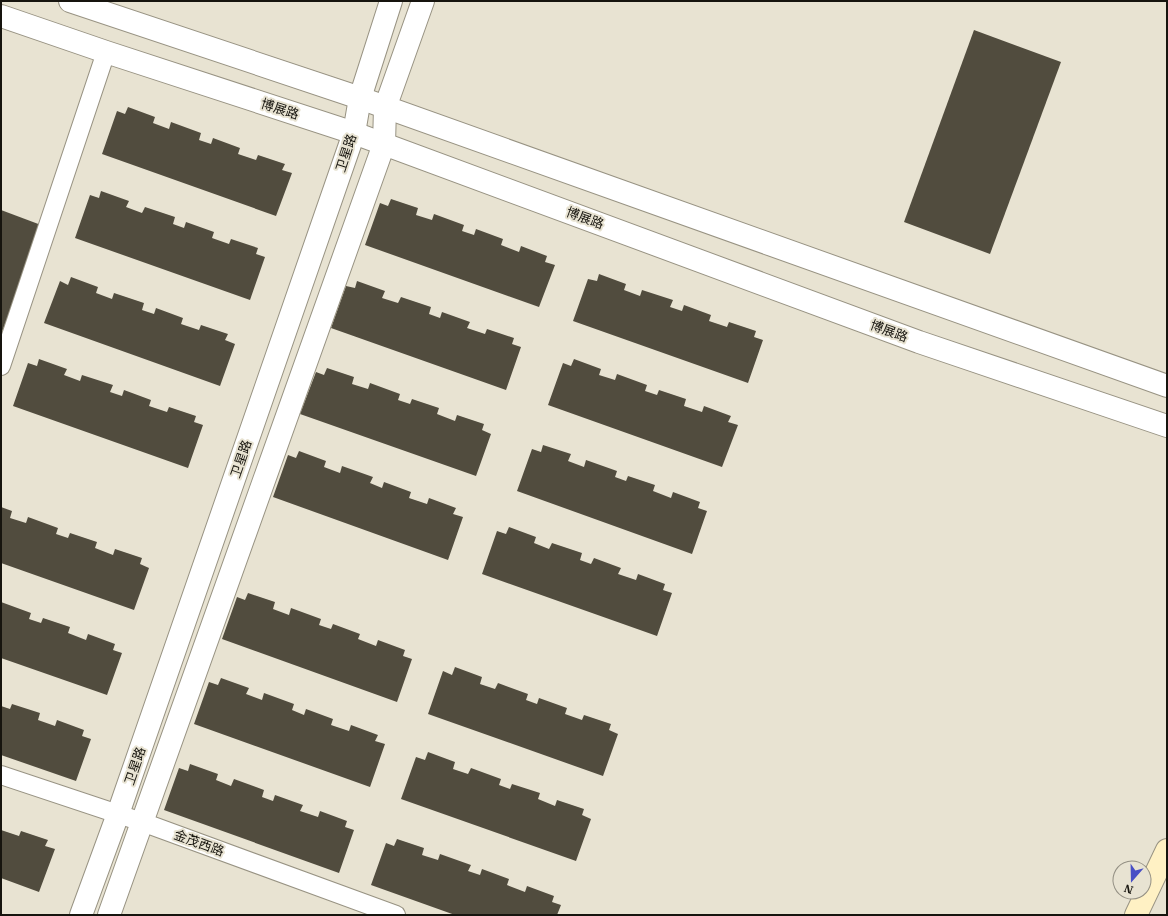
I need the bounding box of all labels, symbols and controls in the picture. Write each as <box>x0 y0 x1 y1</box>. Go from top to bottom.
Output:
street label: 博展路 <box>259 95 301 123</box>
street label: 卫星路 <box>332 132 360 174</box>
street label: 博展路 <box>564 203 606 233</box>
street label: 博展路 <box>868 316 910 346</box>
street label: 卫星路 <box>227 438 255 480</box>
street label: 卫星路 <box>121 745 149 787</box>
street label: 金茂西路 <box>172 826 226 860</box>
north arrow <box>1112 860 1152 900</box>
text: N <box>1122 881 1135 897</box>

